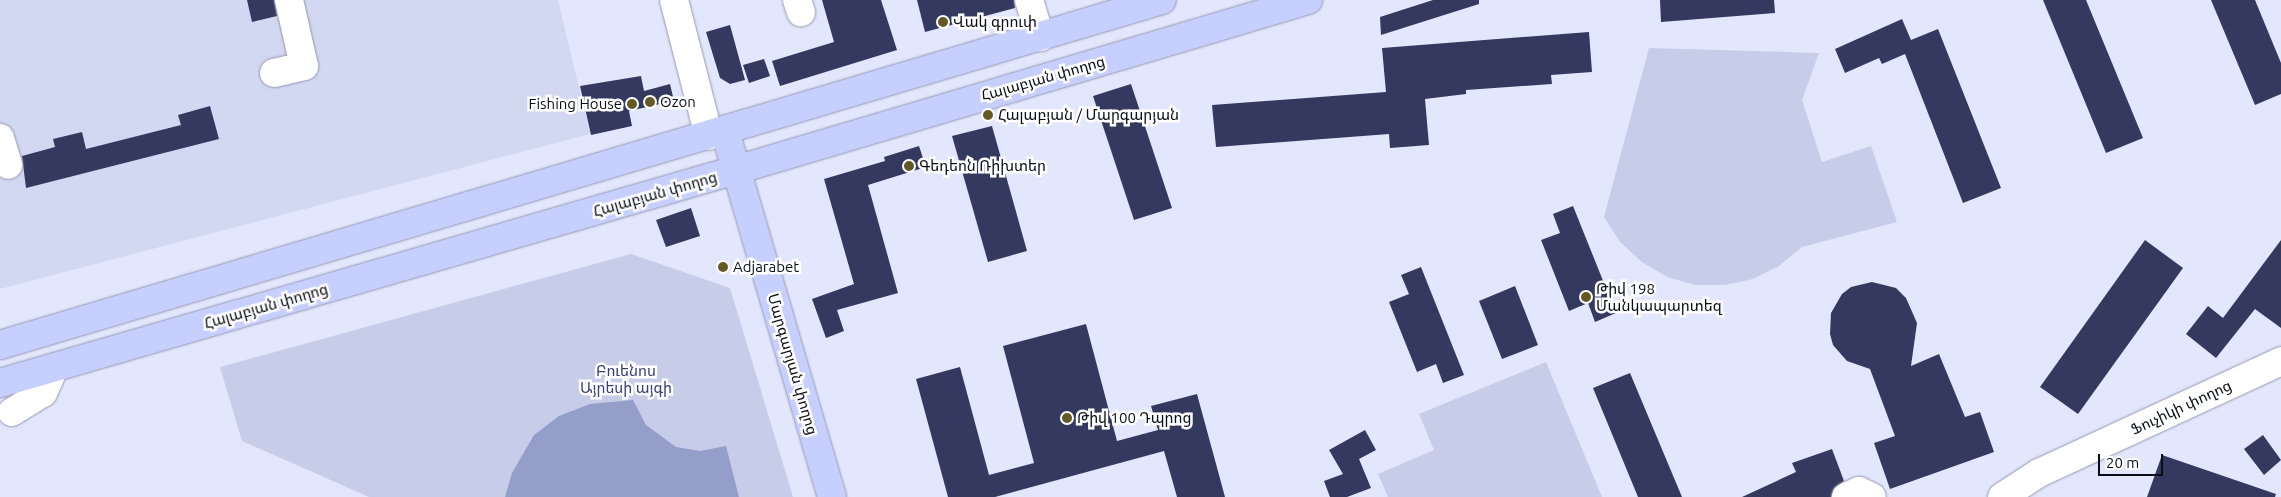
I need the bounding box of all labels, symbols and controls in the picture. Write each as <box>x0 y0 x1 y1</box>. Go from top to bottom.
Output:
place label: Վակ գրուփ <box>953 13 1037 31</box>
marker: Վակ գրուփ <box>937 16 949 28</box>
street label: Հալաբյան փողոց <box>979 52 1107 104</box>
place label: Ozon <box>660 93 696 111</box>
place label: Fishing House <box>529 95 622 113</box>
marker: Ozon <box>644 96 656 108</box>
marker: Fishing House <box>626 98 638 110</box>
place label: Հալաբյան / Մարգարյան <box>998 106 1179 124</box>
marker: Հալաբյան / Մարգարյան <box>982 109 994 121</box>
place label: Գեդեոն Ռիխտեր <box>919 157 1046 175</box>
marker: Գեդեոն Ռիխտեր <box>903 160 915 172</box>
street label: Հալաբյան փողոց <box>591 168 719 220</box>
place label: Adjarabet <box>733 258 799 276</box>
marker: Adjarabet <box>717 261 729 273</box>
place label: Թիվ 198 Մանկապարտեզ <box>1596 279 1722 314</box>
street label: Հալաբյան փողոց <box>202 280 330 332</box>
street label: Մարգարյան փողոց <box>764 291 822 437</box>
marker: Թիվ 198 Մանկապարտեզ <box>1580 291 1592 303</box>
park label: Բուենոս Այրեսի այգի <box>580 361 672 396</box>
street label: Ֆուչիկի փողոց <box>2128 376 2234 438</box>
place label: Թիվ 100 Դպրոց <box>1077 409 1191 427</box>
marker: Թիվ 100 Դպրոց <box>1061 412 1073 424</box>
scale bar <box>2101 444 2166 476</box>
text: 20 m <box>2106 454 2139 471</box>

